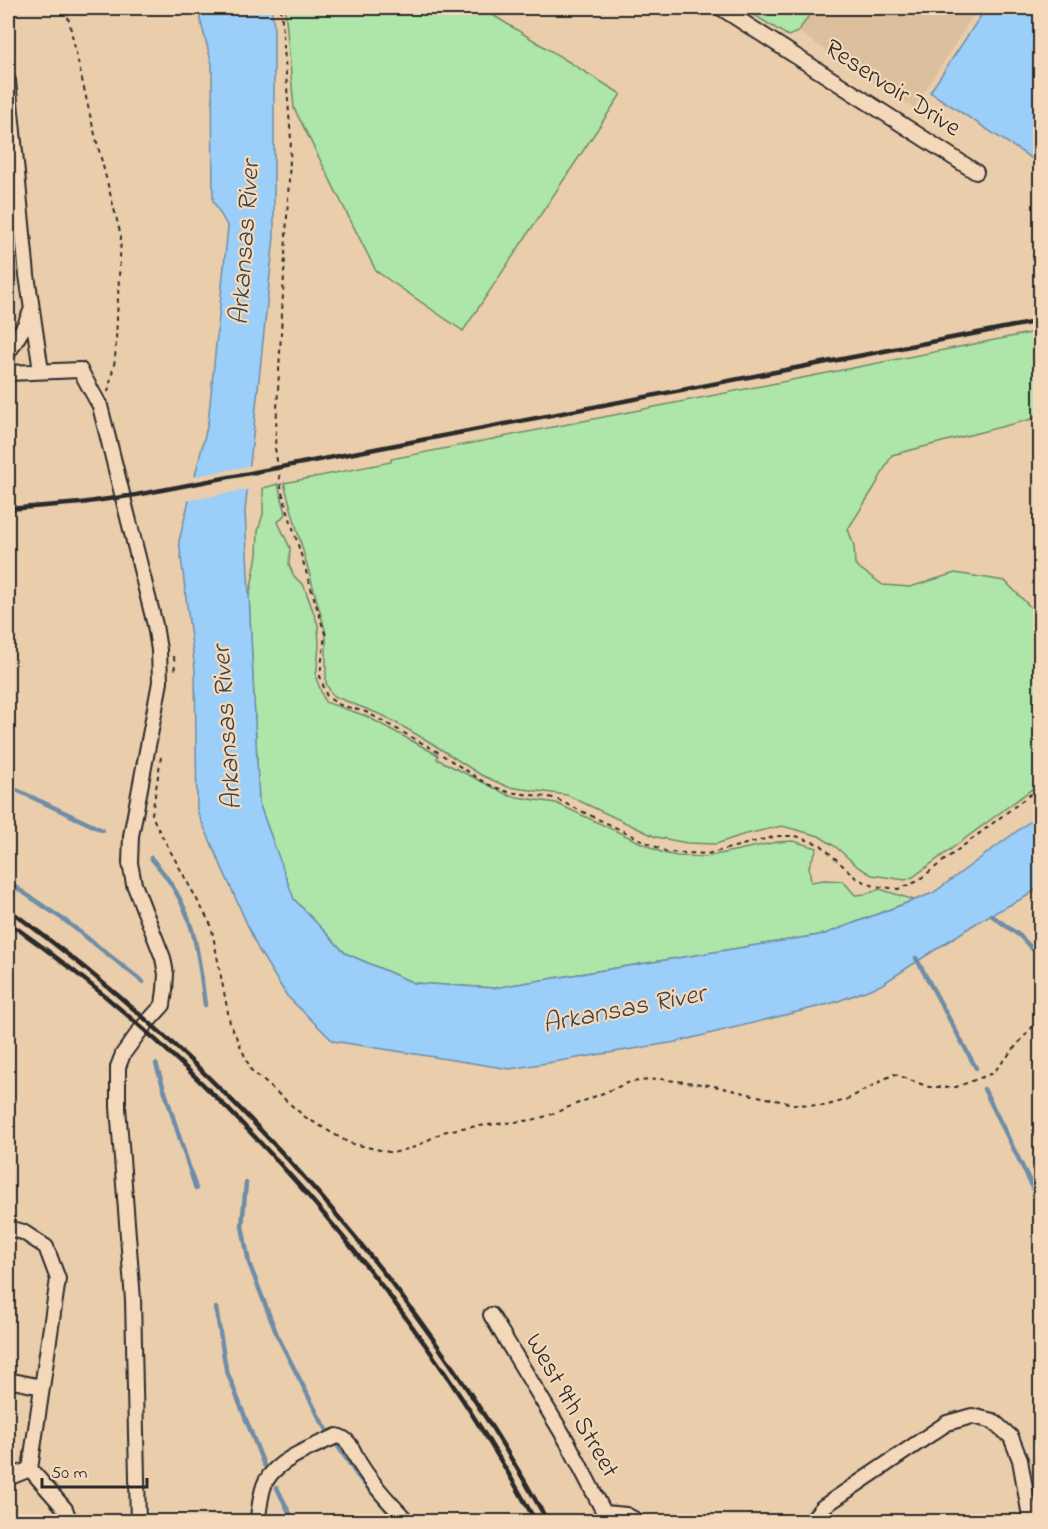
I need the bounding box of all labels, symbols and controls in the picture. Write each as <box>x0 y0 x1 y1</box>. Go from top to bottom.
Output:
street label: Reservoir Drive <box>816 31 968 148</box>
water label: Arkansas River <box>221 156 271 327</box>
water label: Arkansas River <box>203 641 253 812</box>
water label: Arkansas River <box>539 974 712 1045</box>
street label: West 9th Street <box>514 1327 628 1486</box>
scale bar <box>42 1451 147 1489</box>
text: 50 m <box>51 1461 88 1487</box>

